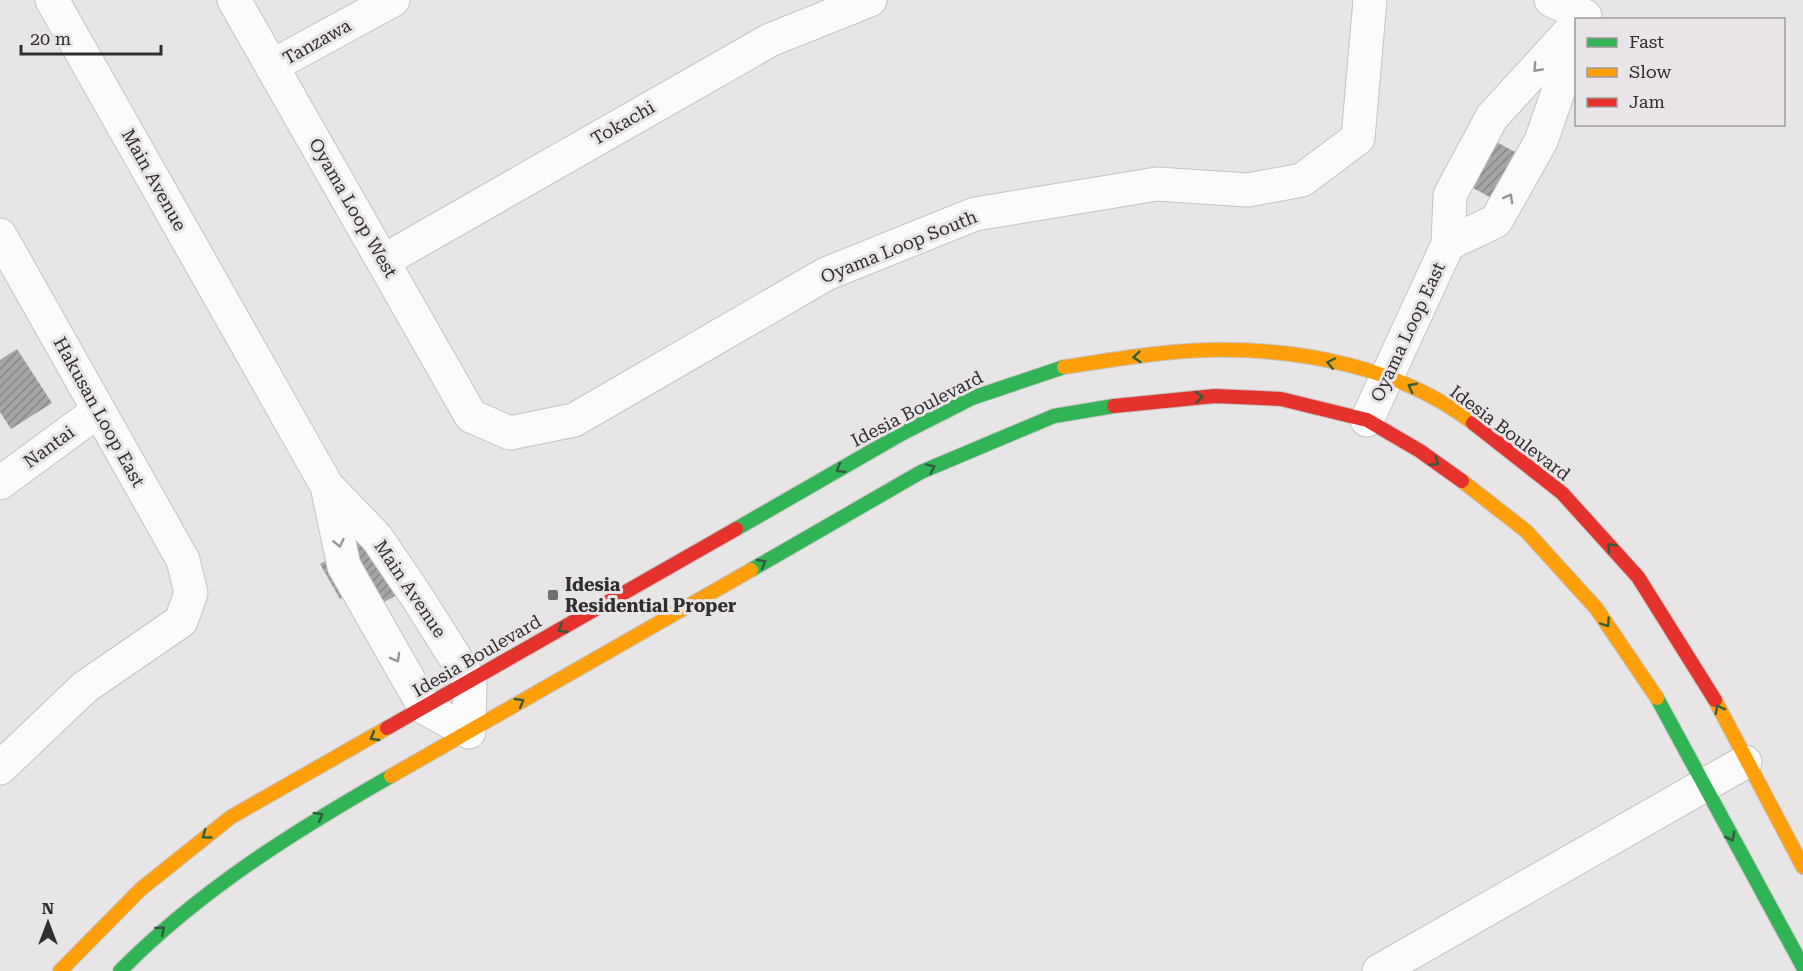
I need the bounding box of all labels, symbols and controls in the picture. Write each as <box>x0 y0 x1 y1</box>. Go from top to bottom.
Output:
street label: Tanzawa <box>279 14 355 69</box>
scale bar <box>21 18 160 56</box>
legend <box>1575 18 1785 126</box>
text: 20 m <box>30 28 71 49</box>
text: Fast <box>1629 31 1664 52</box>
one-way arrow <box>1533 61 1544 71</box>
text: Slow <box>1629 61 1671 82</box>
text: Jam <box>1629 91 1665 112</box>
street label: Tokachi <box>587 96 658 149</box>
street label: Main Avenue <box>118 125 191 234</box>
street label: Oyama Loop West <box>305 134 402 281</box>
one-way arrow <box>1502 193 1513 204</box>
street label: Oyama Loop South <box>817 205 980 288</box>
street label: Oyama Loop East <box>1366 258 1449 405</box>
street label: Hakusan Loop East <box>50 333 149 490</box>
one-way arrow <box>1133 350 1142 363</box>
one-way arrow <box>1326 357 1336 370</box>
street label: Idesia Boulevard <box>847 366 986 451</box>
street label: Idesia Boulevard <box>1446 381 1575 485</box>
one-way arrow <box>1407 383 1418 394</box>
one-way arrow <box>1194 391 1203 404</box>
street label: Nantai <box>19 421 78 472</box>
one-way arrow <box>1428 455 1439 466</box>
one-way arrow <box>836 461 846 473</box>
one-way arrow <box>925 463 936 475</box>
street label: Main Avenue <box>370 536 451 642</box>
one-way arrow <box>332 538 345 548</box>
one-way arrow <box>1607 544 1618 554</box>
one-way arrow <box>756 559 766 571</box>
place label: Idesia Residential Proper <box>565 574 736 616</box>
marker: Idesia Residential Proper <box>546 588 560 602</box>
street label: Idesia Boulevard <box>409 610 545 701</box>
one-way arrow <box>1599 617 1610 628</box>
one-way arrow <box>558 621 568 633</box>
one-way arrow <box>389 652 400 662</box>
one-way arrow <box>514 698 524 710</box>
one-way arrow <box>1714 705 1726 716</box>
one-way arrow <box>370 730 380 741</box>
one-way arrow <box>313 812 323 824</box>
one-way arrow <box>201 828 212 839</box>
one-way arrow <box>1724 831 1735 841</box>
north arrow <box>18 893 78 953</box>
text: N <box>42 899 54 918</box>
one-way arrow <box>154 926 165 937</box>

